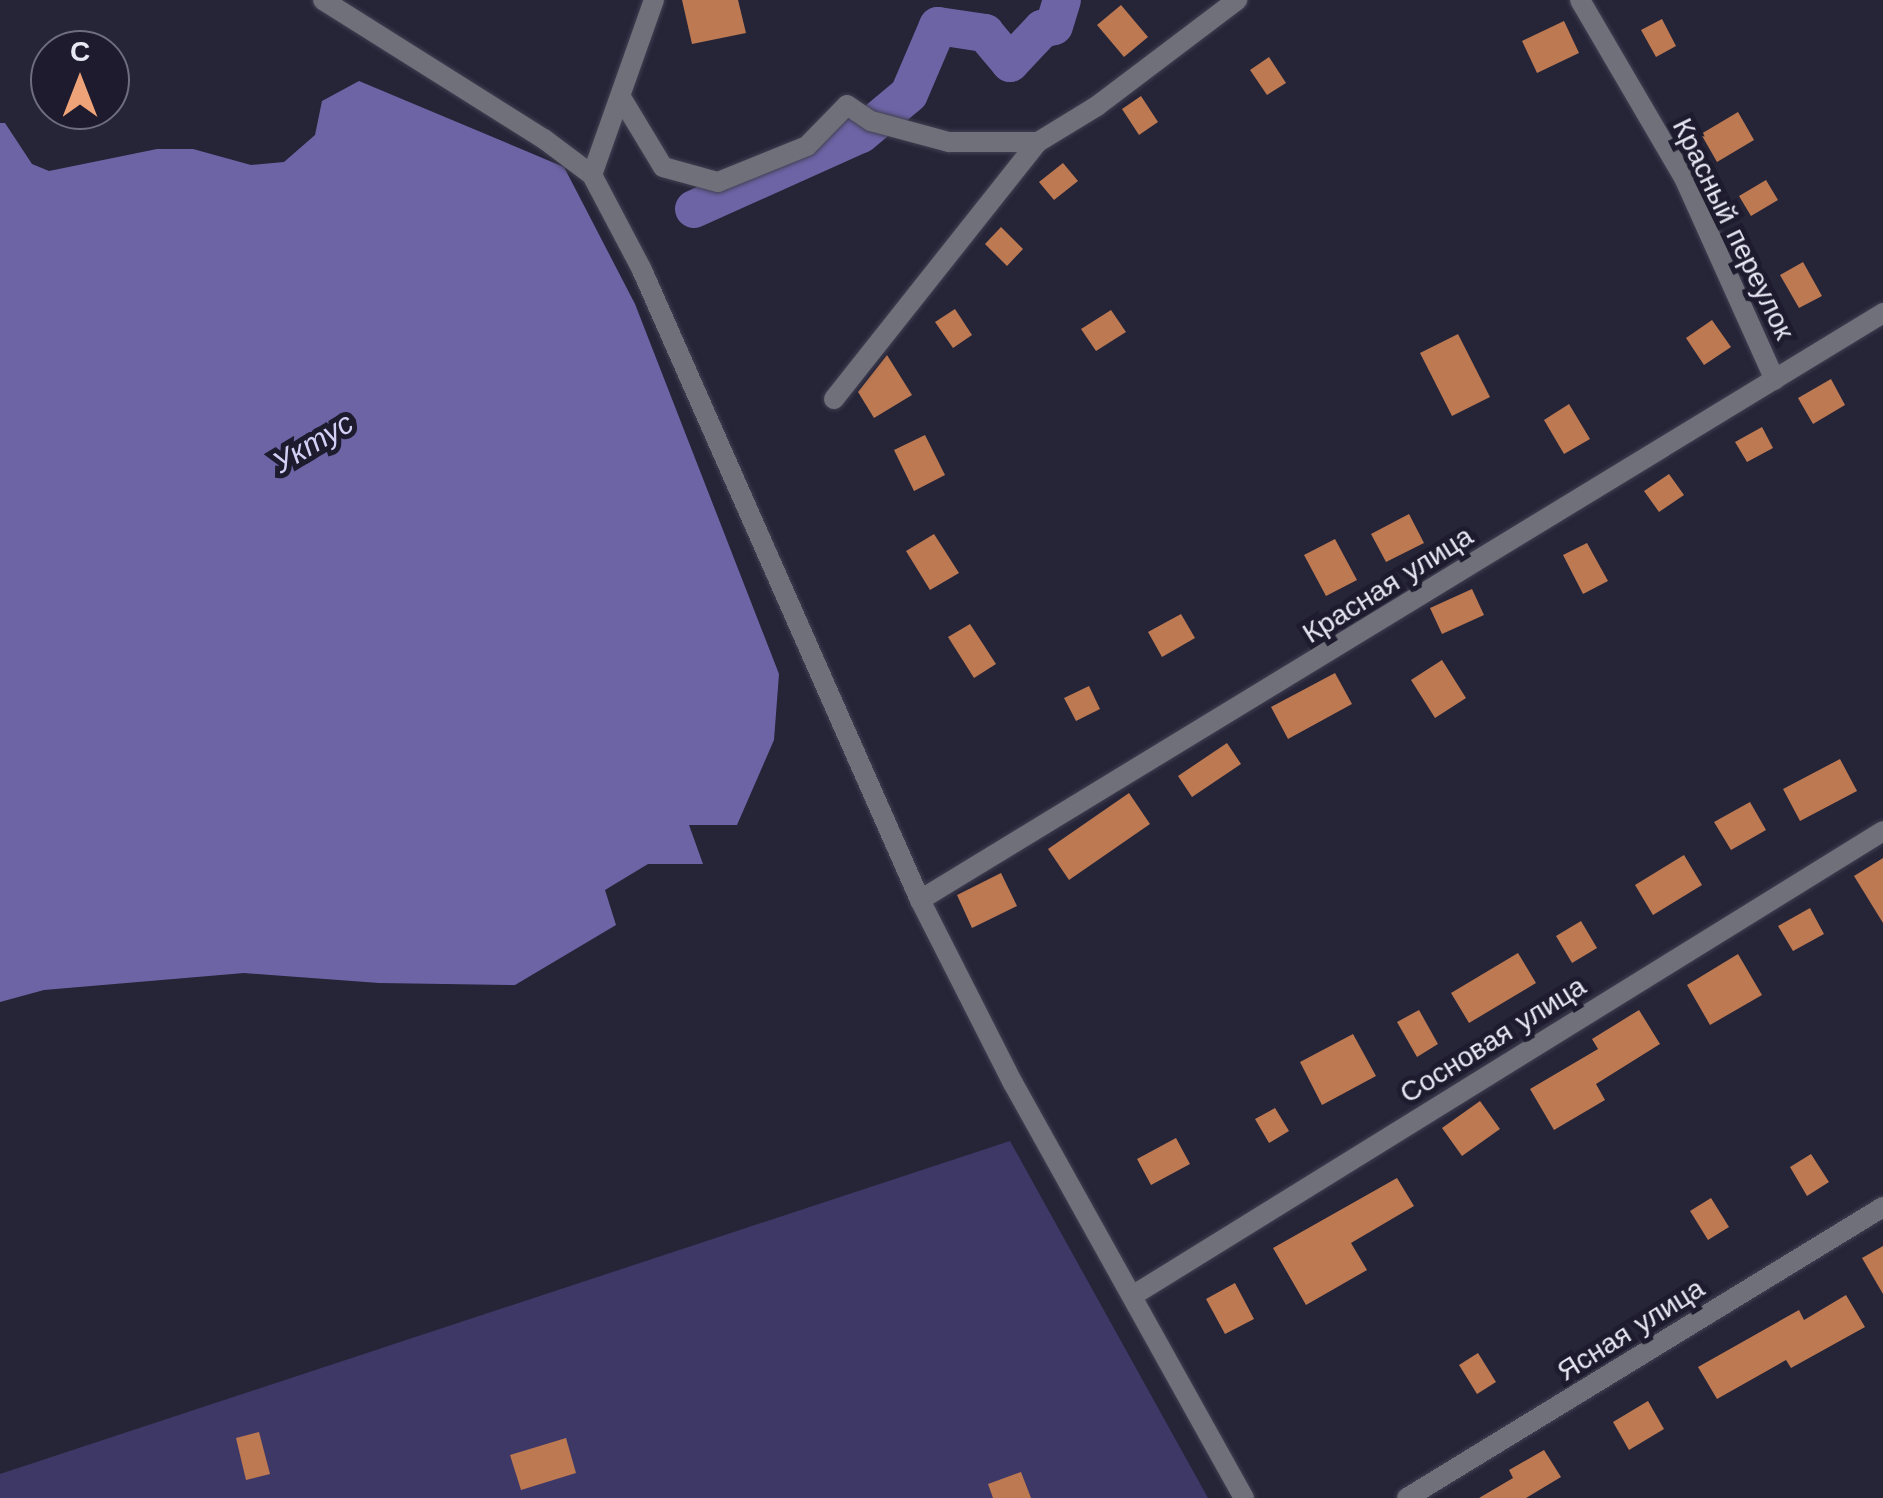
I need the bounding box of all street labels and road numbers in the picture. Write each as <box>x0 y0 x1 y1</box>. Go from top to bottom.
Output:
street label: Красный переулок <box>1665 113 1801 345</box>
street label: Красная улица <box>1297 519 1479 651</box>
street label: Сосновая улица <box>1394 969 1592 1111</box>
street label: Ясная улица <box>1551 1272 1711 1388</box>

